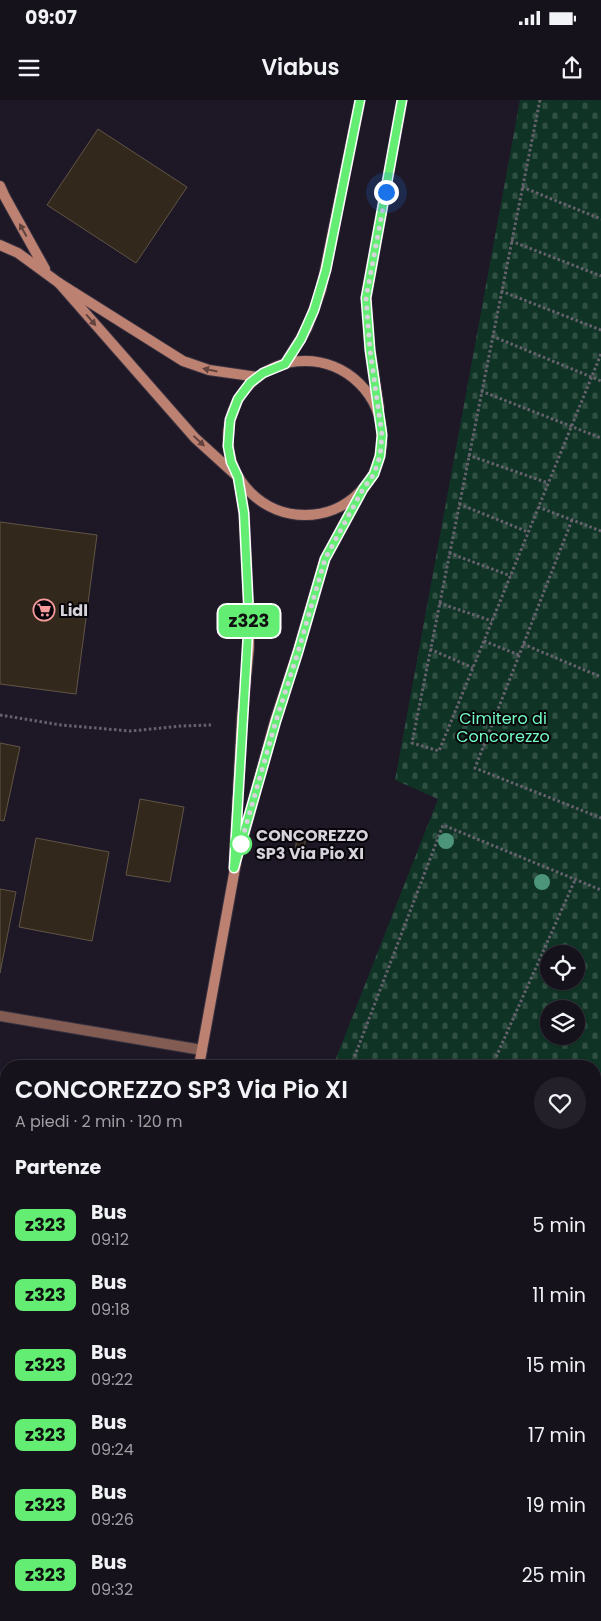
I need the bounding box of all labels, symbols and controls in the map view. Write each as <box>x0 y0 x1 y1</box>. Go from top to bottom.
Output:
text: 09:07 <box>25 4 77 31</box>
text: Viabus <box>261 52 340 83</box>
icon: menu <box>15 54 43 82</box>
icon: share <box>558 54 586 82</box>
your location <box>374 180 399 205</box>
one-way arrow <box>18 223 27 236</box>
one-way arrow <box>85 314 96 326</box>
one-way arrow <box>202 366 217 374</box>
one-way arrow <box>193 435 205 447</box>
supermarket icon: Lidl <box>32 598 56 622</box>
place label: Lidl <box>60 599 88 622</box>
line badge: z323 <box>214 605 284 637</box>
text: z323 <box>229 608 270 633</box>
park label: Cimitero di Concorezzo <box>456 707 550 748</box>
place label: CONCOREZZO SP3 Via Pio XI <box>256 824 369 865</box>
marker: CONCOREZZO SP3 Via Pio XI <box>230 833 252 855</box>
map controls <box>540 945 585 1045</box>
button: locate <box>540 945 585 990</box>
button: layers <box>540 1000 585 1045</box>
text: CONCOREZZO SP3 Via Pio XI <box>15 1073 348 1106</box>
button: heart <box>534 1077 586 1129</box>
text: A piedi · 2 min · 120 m <box>15 1110 183 1133</box>
text: Partenze <box>15 1154 101 1181</box>
text: Bus <box>91 1199 127 1226</box>
text: z323 <box>25 1212 66 1237</box>
text: 5 min <box>533 1212 586 1239</box>
text: 09:12 <box>91 1228 129 1251</box>
text: Bus <box>91 1269 127 1296</box>
text: z323 <box>25 1282 66 1307</box>
text: 11 min <box>532 1282 586 1309</box>
text: 09:18 <box>91 1298 130 1321</box>
text: Bus <box>91 1339 127 1366</box>
text: z323 <box>25 1352 66 1377</box>
text: 15 min <box>527 1352 586 1379</box>
text: 09:22 <box>91 1368 133 1391</box>
text: Bus <box>91 1409 127 1436</box>
text: z323 <box>25 1422 66 1447</box>
text: 17 min <box>528 1422 586 1449</box>
text: 09:24 <box>91 1438 134 1461</box>
text: Bus <box>91 1479 127 1506</box>
text: z323 <box>25 1492 66 1517</box>
text: 19 min <box>526 1492 586 1519</box>
text: 09:26 <box>91 1508 134 1531</box>
text: Bus <box>91 1549 127 1576</box>
text: z323 <box>25 1562 66 1587</box>
text: 25 min <box>522 1562 586 1589</box>
text: 09:32 <box>91 1578 133 1601</box>

